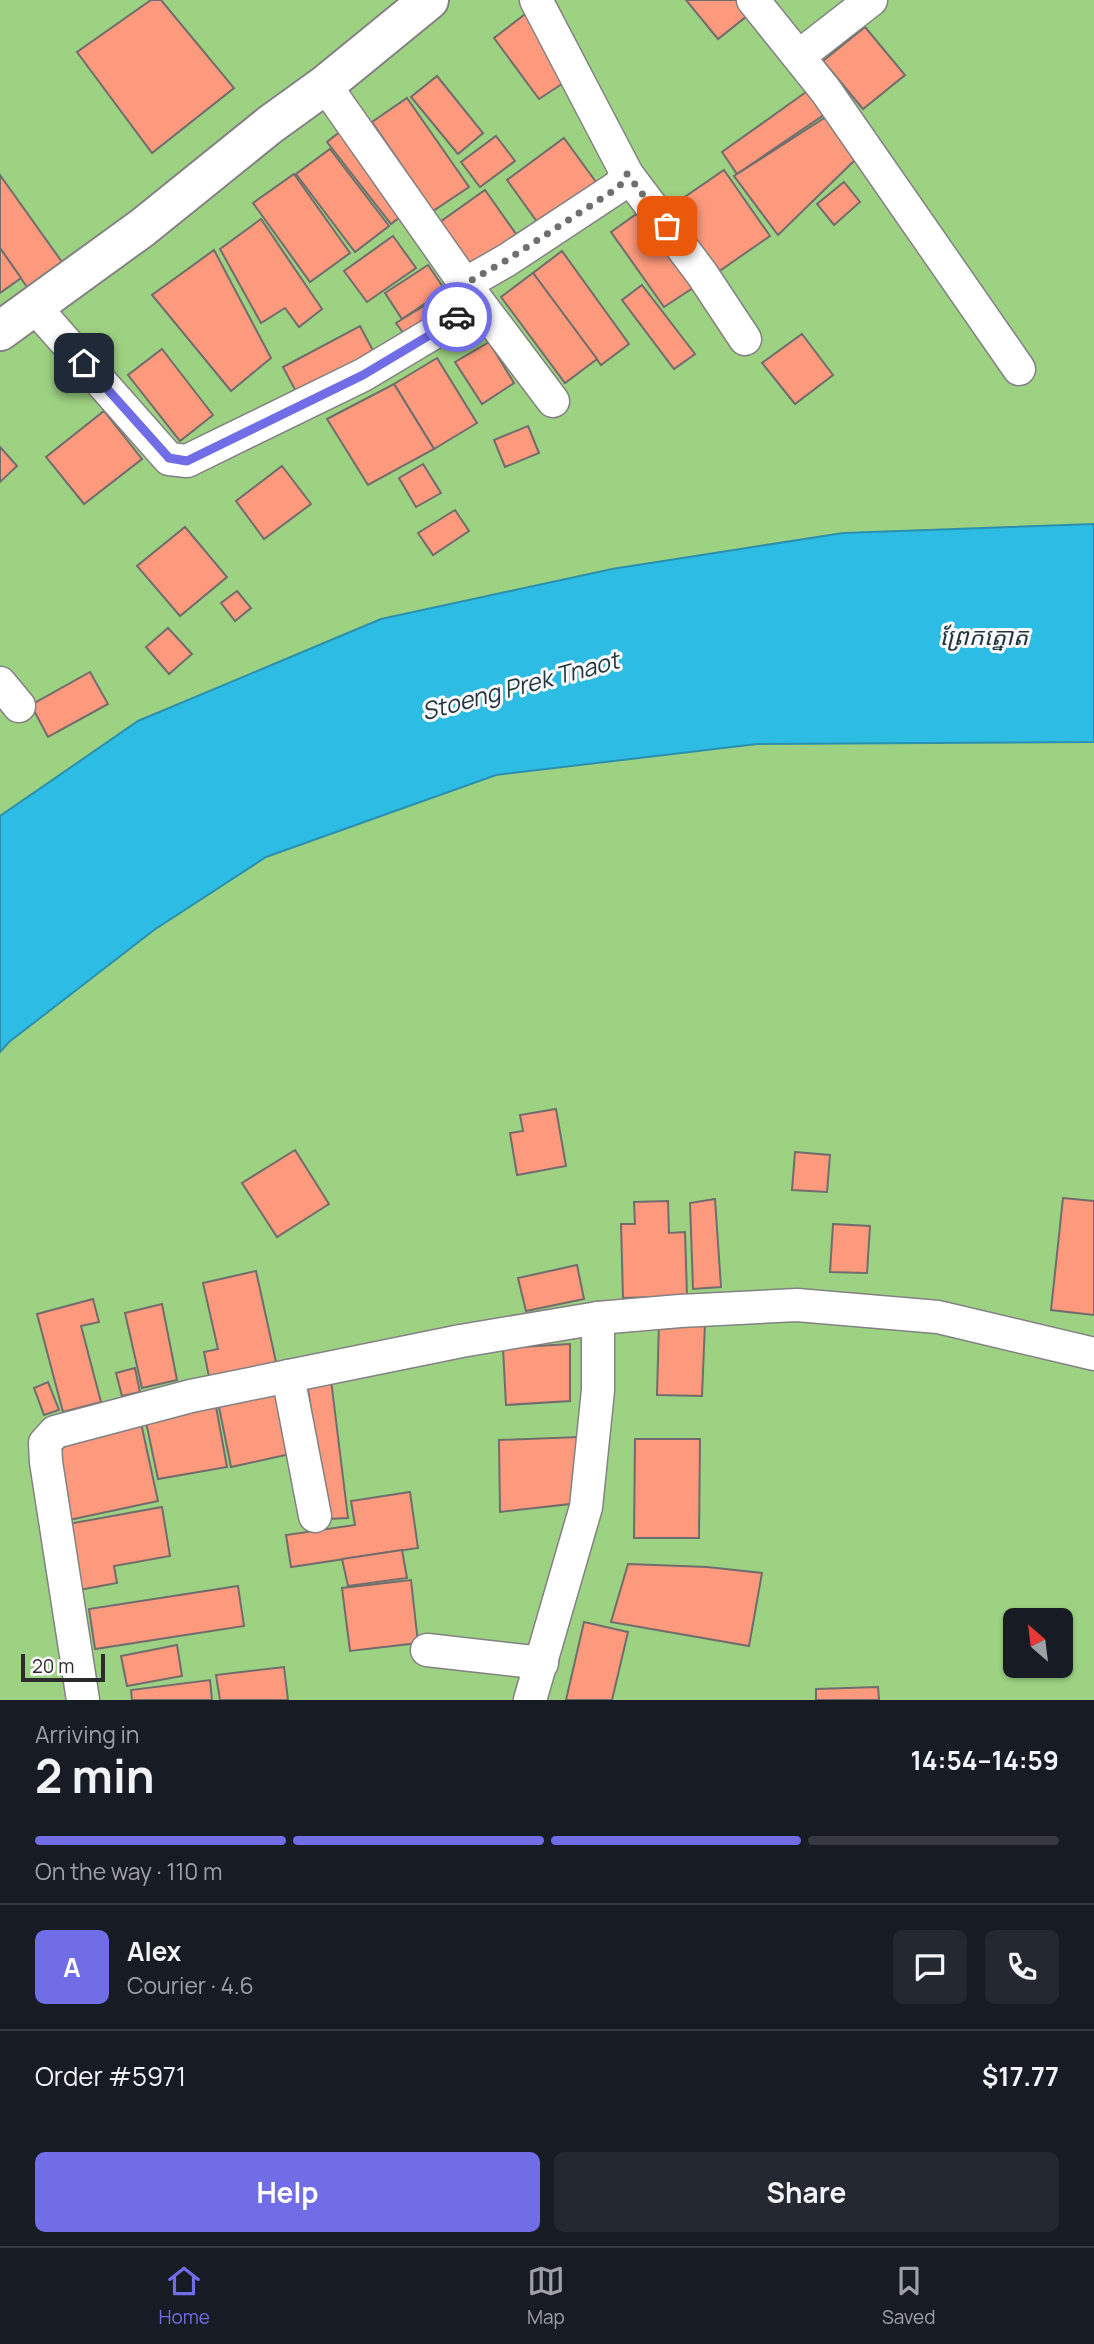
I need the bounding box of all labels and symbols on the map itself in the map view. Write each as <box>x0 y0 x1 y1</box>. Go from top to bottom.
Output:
pin <box>637 196 697 256</box>
courier <box>422 282 492 352</box>
pin <box>54 333 114 393</box>
water label: ព្រែកត្នោត <box>940 619 1030 652</box>
water label: Stoeng Prek Tnaot <box>418 642 625 727</box>
north arrow <box>1003 1608 1073 1678</box>
scale bar <box>21 1651 105 1683</box>

